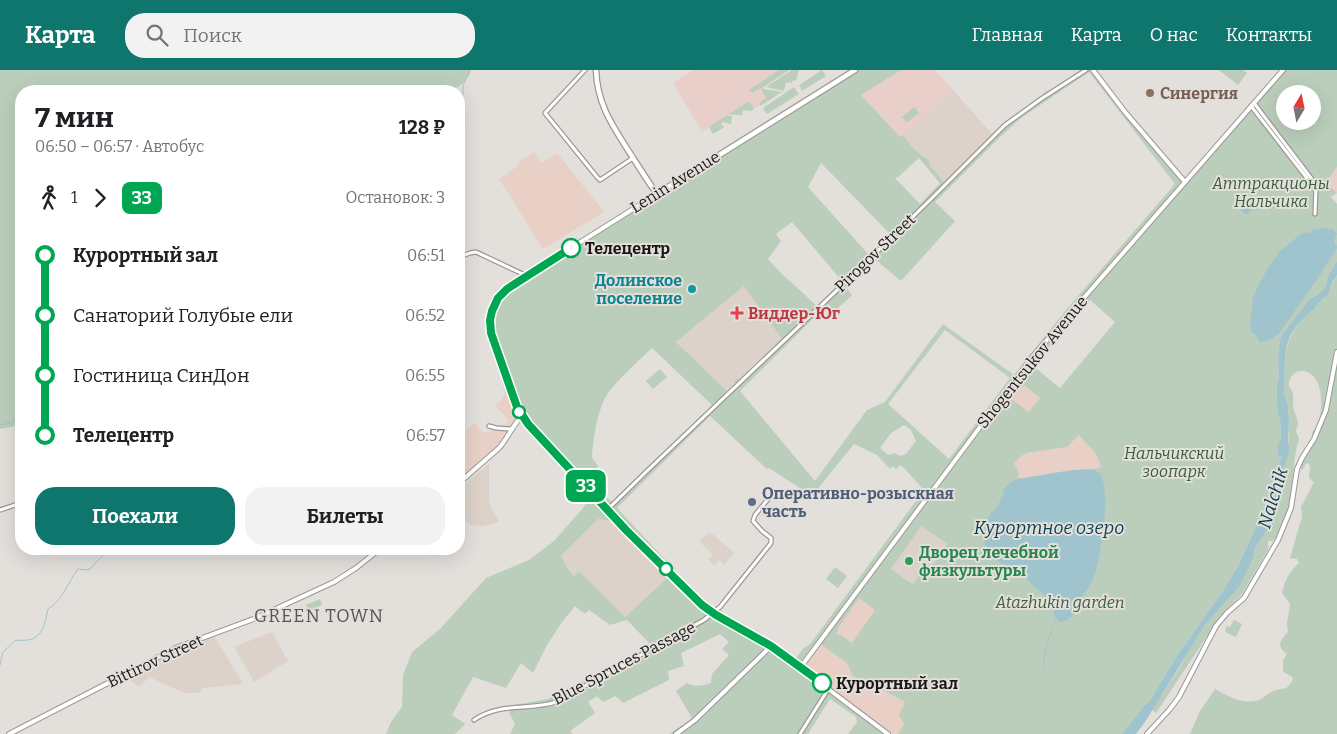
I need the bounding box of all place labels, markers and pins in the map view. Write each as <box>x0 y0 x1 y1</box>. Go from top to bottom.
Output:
place label: Синергия <box>1160 84 1238 103</box>
marker: Синергия <box>1144 87 1156 99</box>
marker: Телецентр <box>561 238 581 258</box>
place label: Телецентр <box>585 239 670 258</box>
place label: Долинское поселение <box>595 271 682 308</box>
marker: Долинское поселение <box>686 283 698 295</box>
place label: Виддер-Юг <box>748 304 840 323</box>
marker: Виддер-Юг <box>730 306 744 320</box>
unlabelled marker <box>512 405 526 419</box>
place label: Оперативно-розыскная часть <box>762 484 954 521</box>
marker: Оперативно-розыскная часть <box>746 496 758 508</box>
place label: Дворец лечебной физкультуры <box>919 543 1059 580</box>
marker: Дворец лечебной физкультуры <box>903 555 915 567</box>
unlabelled marker <box>659 562 673 576</box>
marker: Курортный зал <box>812 673 832 693</box>
place label: Курортный зал <box>836 674 958 693</box>

